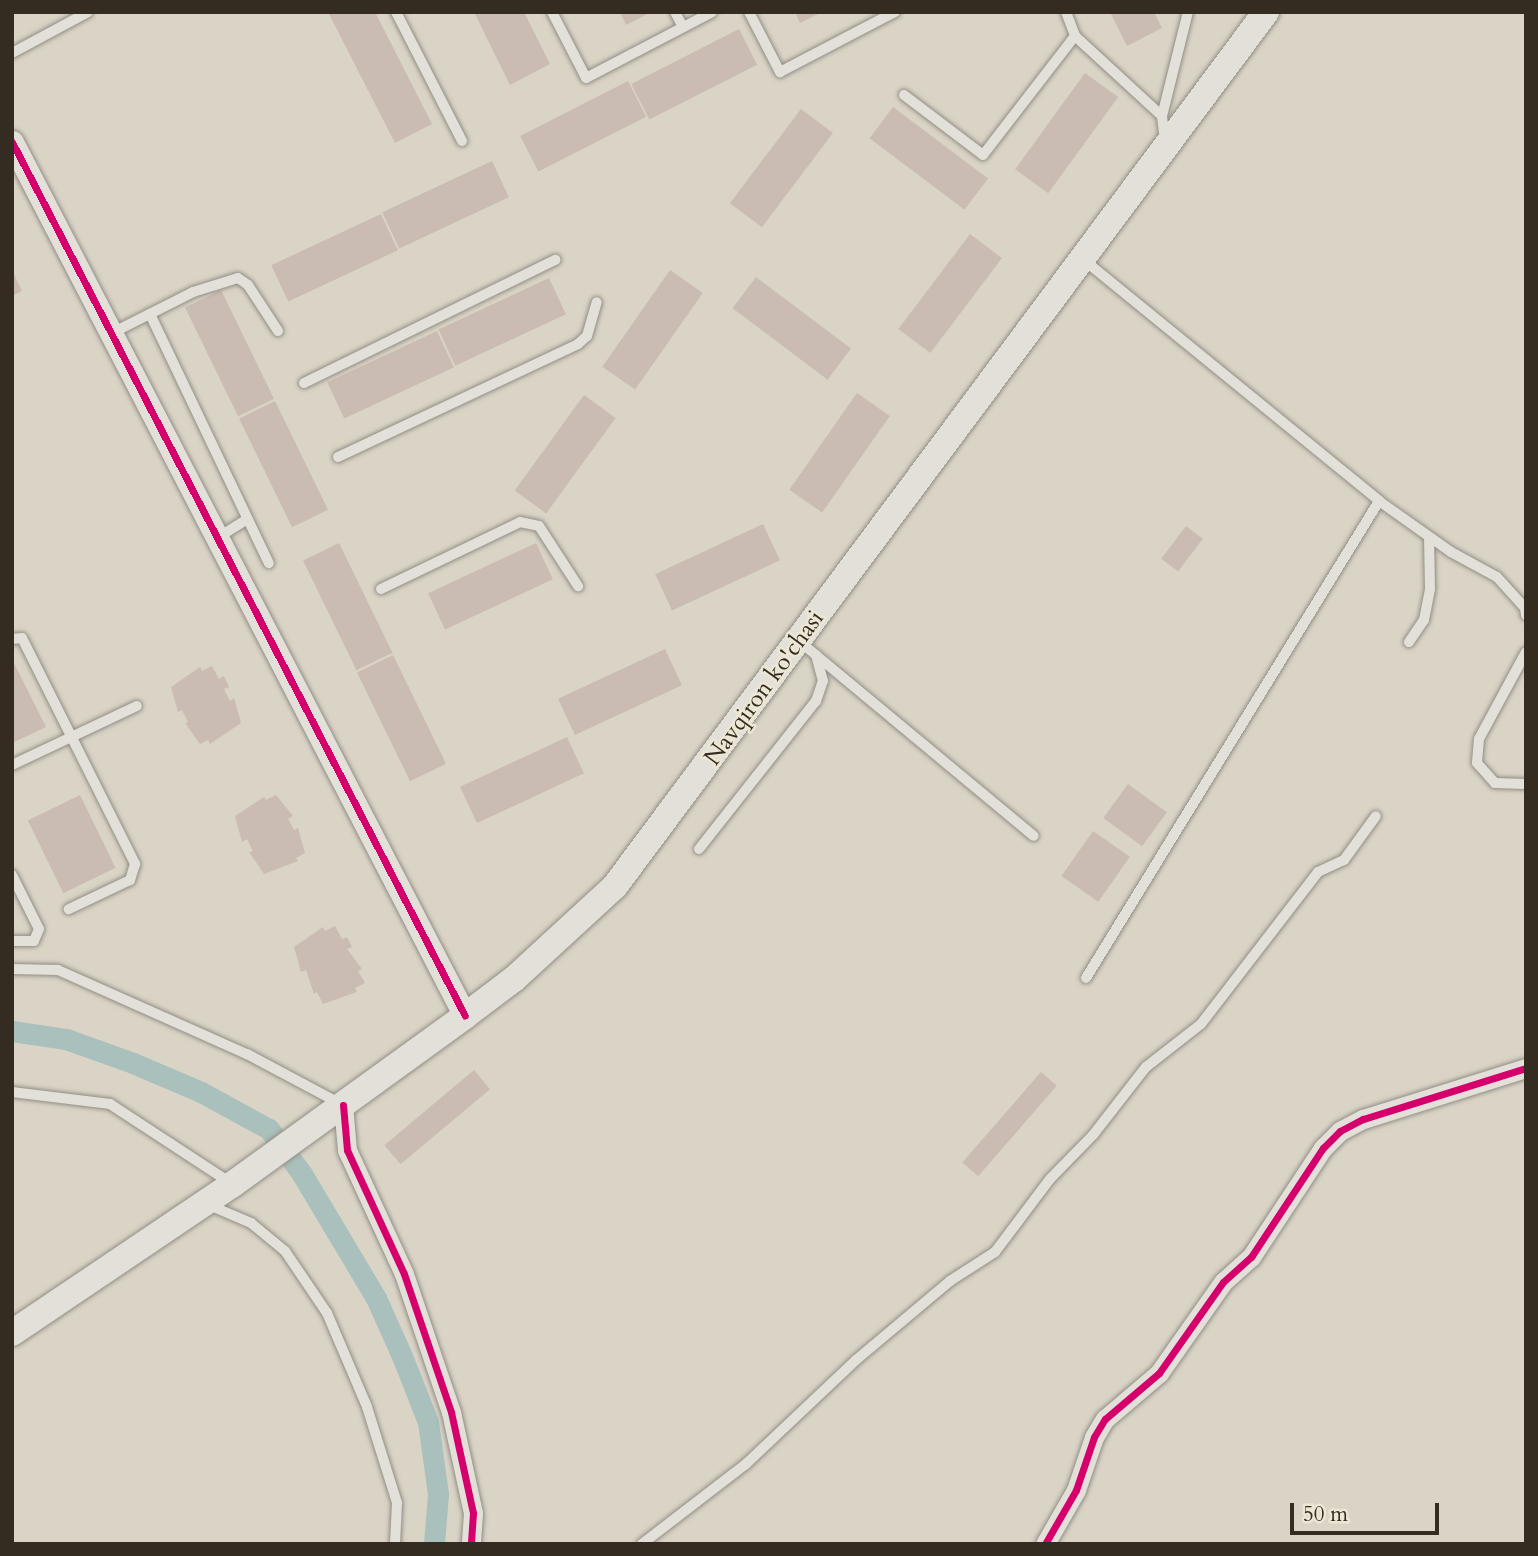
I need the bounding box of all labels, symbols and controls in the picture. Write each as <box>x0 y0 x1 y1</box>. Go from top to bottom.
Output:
street label: Navqiron ko'chasi <box>698 605 830 771</box>
scale bar <box>1293 1490 1442 1534</box>
text: 50 m <box>1303 1500 1348 1529</box>

